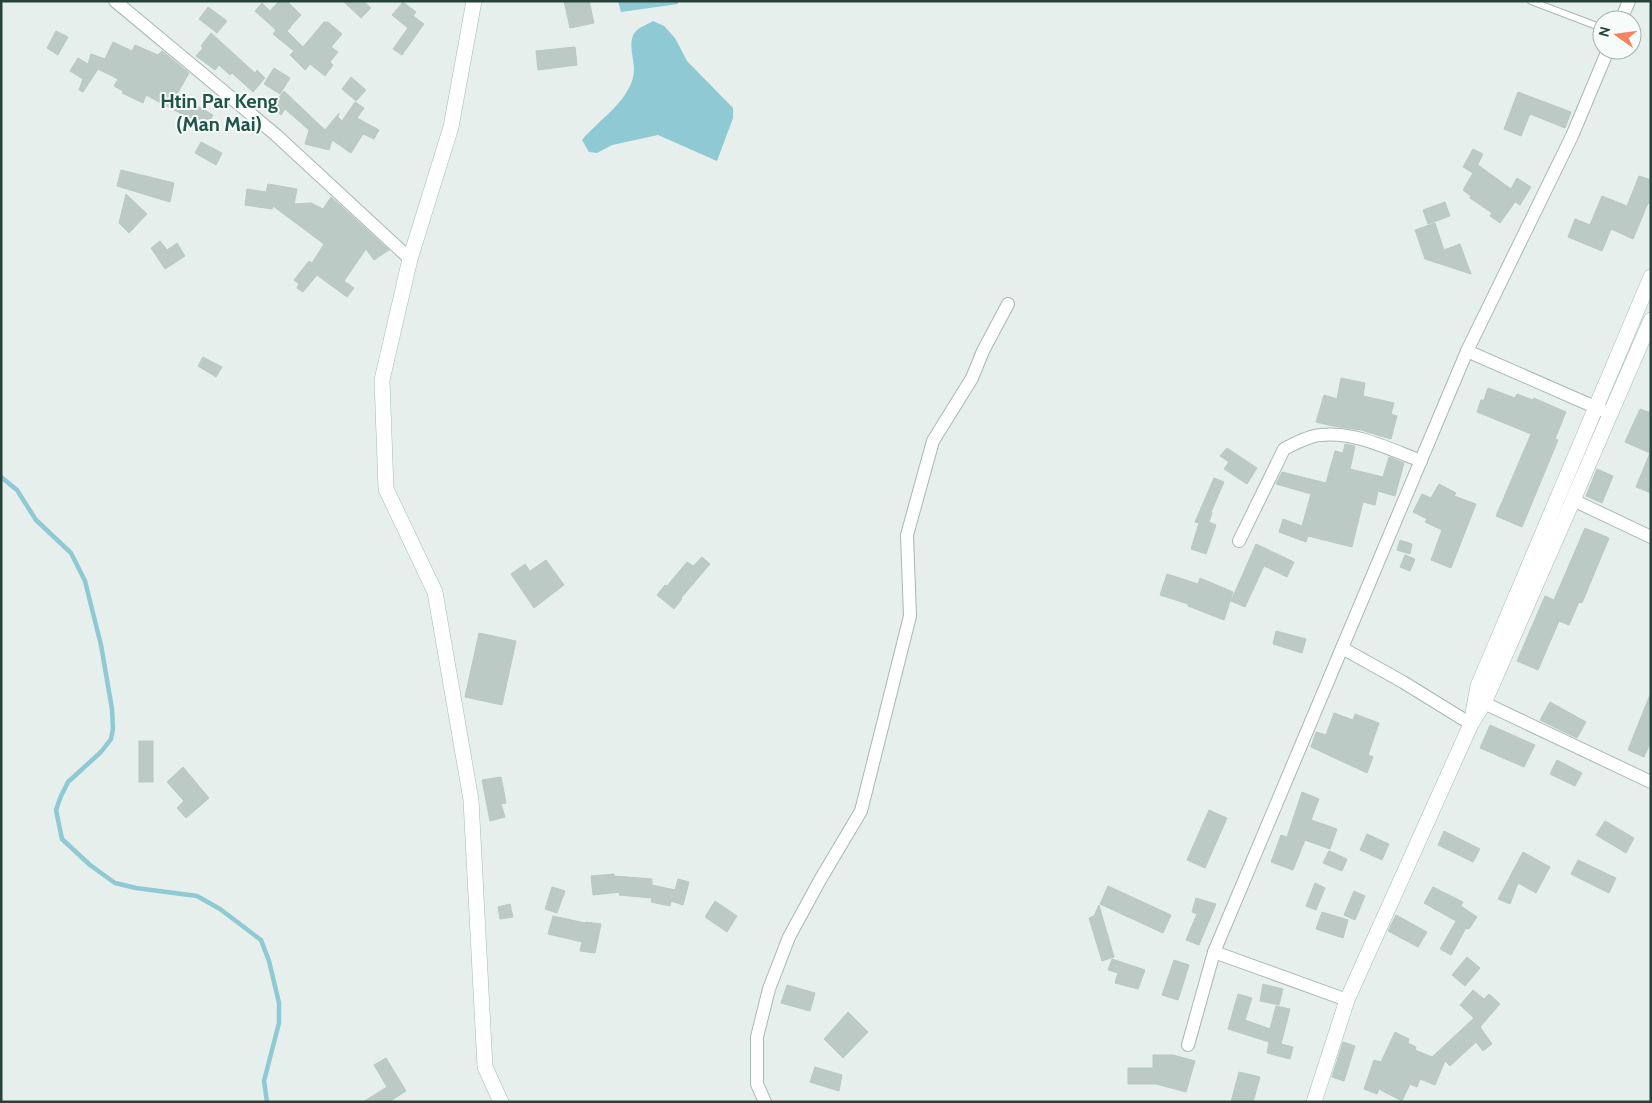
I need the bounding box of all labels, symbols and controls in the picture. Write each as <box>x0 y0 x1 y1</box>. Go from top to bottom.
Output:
north arrow <box>1592 10 1642 60</box>
text: N <box>1594 25 1614 39</box>
district label: Htin Par Keng (Man Mai) <box>160 89 278 136</box>

